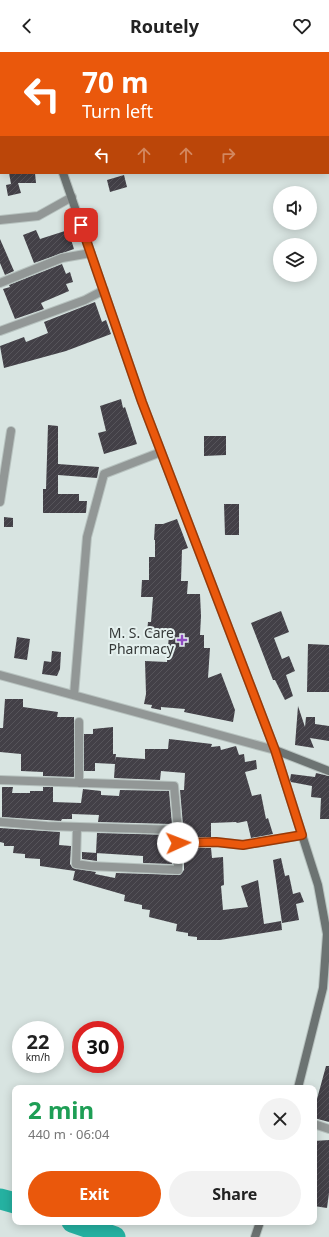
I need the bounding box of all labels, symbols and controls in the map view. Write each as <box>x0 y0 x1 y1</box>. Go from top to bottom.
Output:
text: Routely <box>130 14 199 38</box>
icon: back <box>16 15 38 37</box>
icon: heart <box>291 15 313 37</box>
text: 70 m <box>82 63 149 101</box>
icon: left <box>16 68 68 120</box>
text: Turn left <box>82 99 153 123</box>
icon: left <box>91 144 113 166</box>
icon: ahead <box>133 144 155 166</box>
icon: ahead <box>175 144 197 166</box>
icon: right <box>217 144 239 166</box>
map controls <box>273 186 317 282</box>
button: sound <box>273 186 317 230</box>
pin <box>64 208 98 242</box>
icon: arrive <box>70 214 92 236</box>
button: layers <box>273 238 317 282</box>
place label: M. S. Care Pharmacy <box>108 623 175 658</box>
marker: M. S. Care Pharmacy <box>177 635 187 645</box>
position arrow <box>157 822 199 864</box>
speed limit sign: 30 <box>72 1021 124 1073</box>
text: 22 <box>27 1028 49 1055</box>
text: km/h <box>26 1050 50 1064</box>
text: 2 min <box>28 1093 94 1126</box>
button: close <box>259 1098 301 1140</box>
text: 440 m · 06:04 <box>28 1125 109 1143</box>
button: Exit <box>28 1171 161 1217</box>
button: Share <box>169 1171 301 1217</box>

